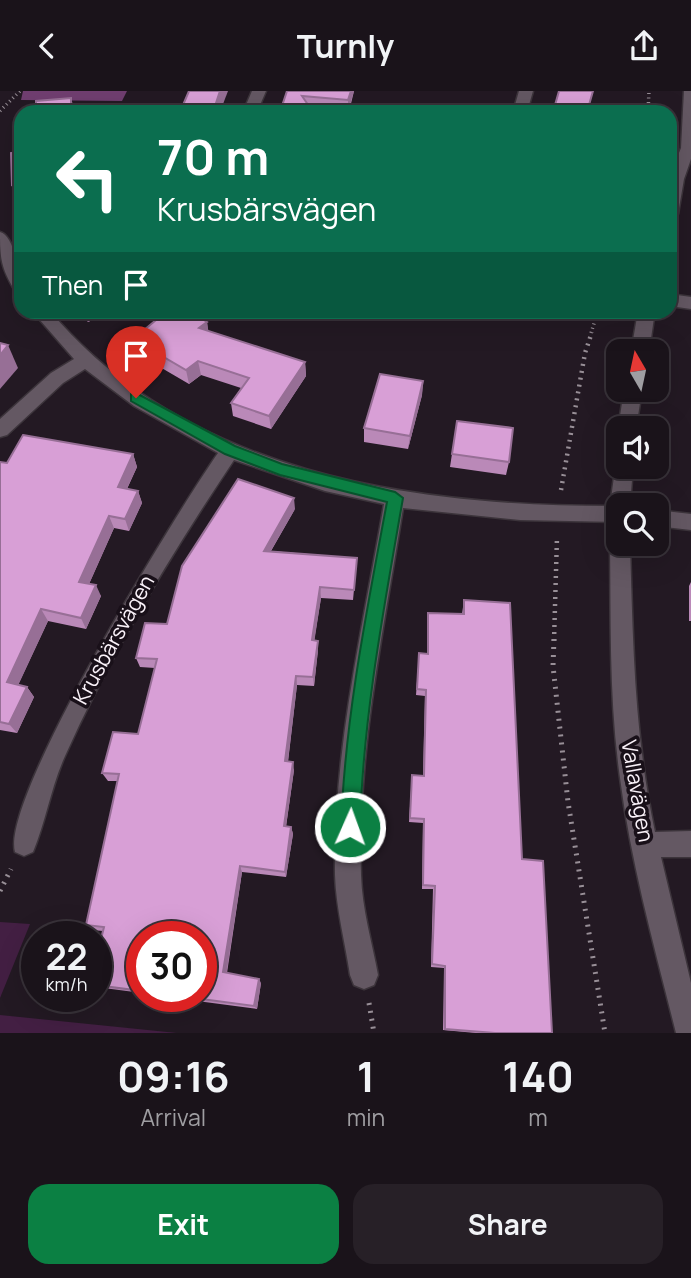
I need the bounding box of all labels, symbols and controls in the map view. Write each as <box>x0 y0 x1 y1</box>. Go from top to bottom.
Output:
text: Turnly <box>297 24 394 68</box>
icon: back <box>28 27 66 65</box>
icon: share <box>625 27 663 65</box>
text: 70 m <box>157 123 269 190</box>
icon: left <box>42 133 133 224</box>
text: Krusbärsvägen <box>157 187 376 231</box>
icon: arrive <box>117 266 155 304</box>
text: Then <box>42 267 103 303</box>
pin <box>106 326 166 398</box>
icon: arrive <box>117 337 155 375</box>
north arrow <box>606 339 668 403</box>
map controls <box>606 339 669 556</box>
button: sound <box>606 416 669 479</box>
button: search <box>606 493 669 556</box>
street label: Krusbärsvägen <box>66 570 160 709</box>
street label: Vallavägen <box>615 738 661 844</box>
position arrow <box>313 790 387 864</box>
speed limit sign: 30 <box>126 921 217 1012</box>
text: 22 <box>46 933 87 981</box>
text: km/h <box>46 972 87 996</box>
text: 09:16 <box>117 1047 230 1105</box>
text: 1 <box>357 1047 375 1105</box>
text: 140 <box>502 1047 574 1105</box>
text: Arrival <box>141 1101 206 1133</box>
text: min <box>347 1101 385 1133</box>
text: m <box>528 1101 548 1133</box>
button: Exit <box>28 1184 339 1264</box>
button: Share <box>353 1184 663 1264</box>

